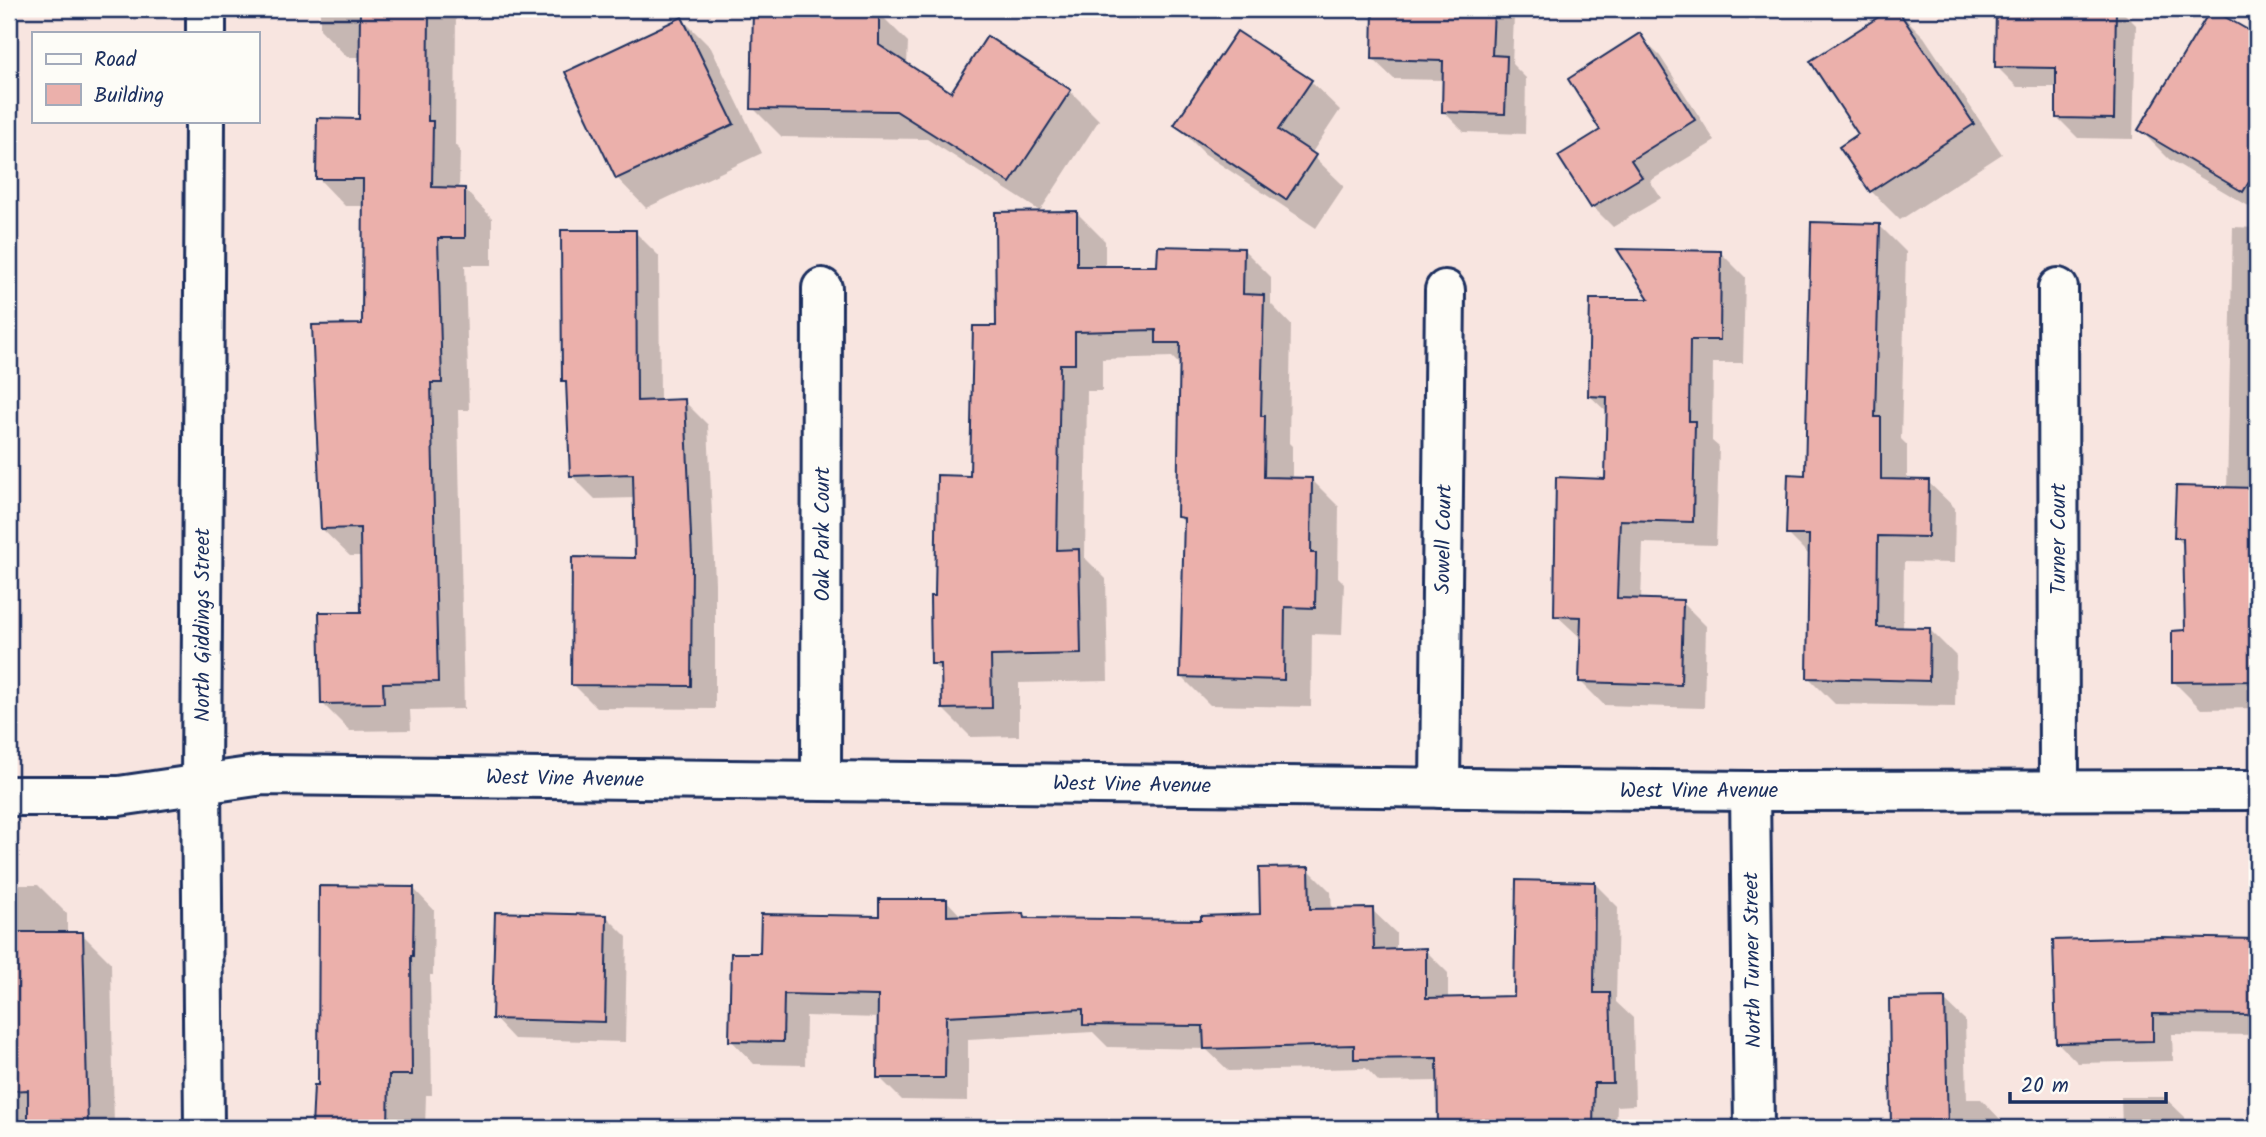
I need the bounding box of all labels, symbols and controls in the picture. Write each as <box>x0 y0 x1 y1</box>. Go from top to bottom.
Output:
legend <box>32 32 259 122</box>
text: Road <box>94 44 137 77</box>
text: Building <box>94 80 164 113</box>
street label: Oak Park Court <box>807 466 840 601</box>
street label: Turner Court <box>2043 482 2076 595</box>
street label: Sowell Court <box>1427 483 1462 594</box>
street label: North Giddings Street <box>187 527 220 722</box>
street label: West Vine Avenue <box>485 762 645 797</box>
street label: West Vine Avenue <box>1052 768 1212 803</box>
street label: West Vine Avenue <box>1620 775 1779 808</box>
street label: North Turner Street <box>1735 871 1772 1048</box>
scale bar <box>2010 1060 2166 1104</box>
text: 20 m <box>2021 1070 2069 1103</box>

